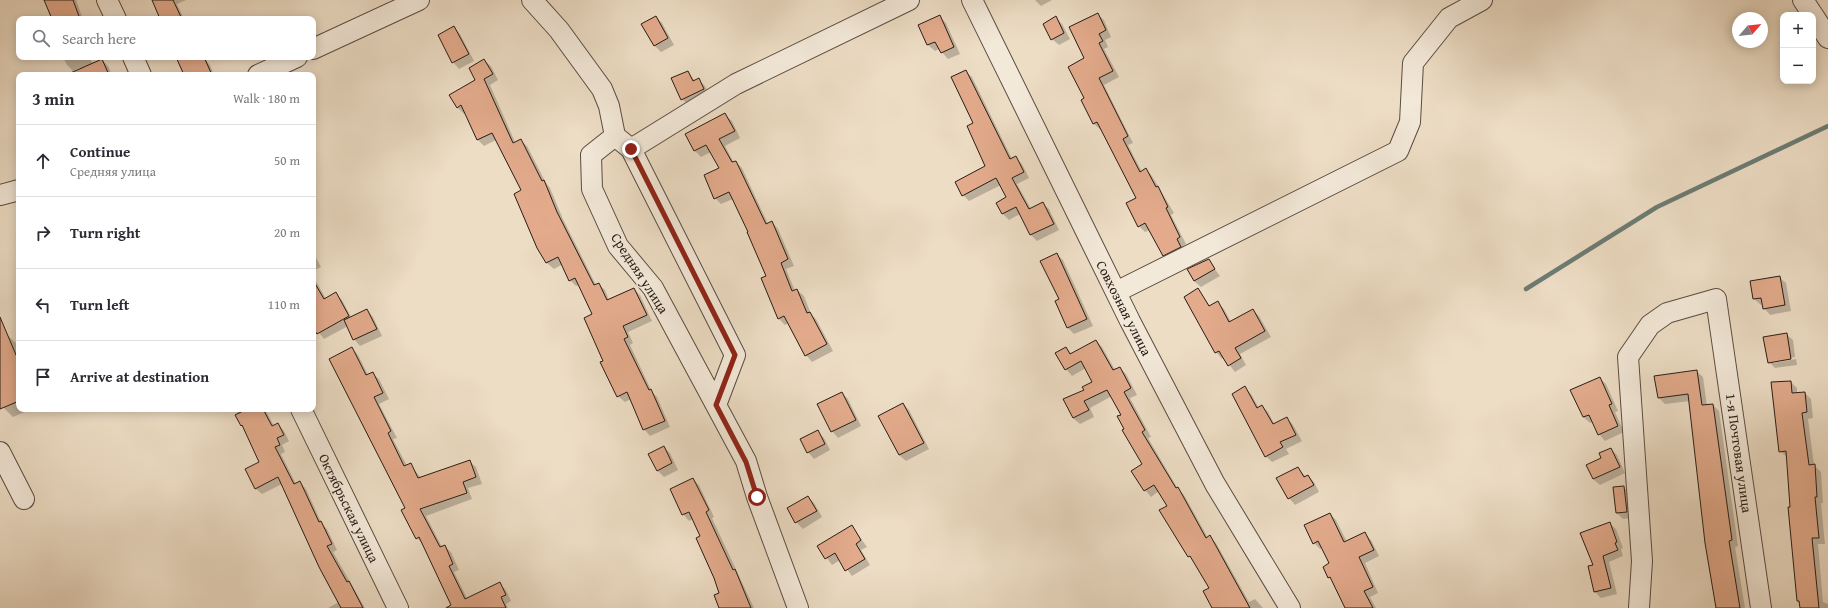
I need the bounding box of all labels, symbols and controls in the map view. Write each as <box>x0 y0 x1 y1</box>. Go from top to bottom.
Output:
north arrow <box>1732 12 1768 48</box>
map controls <box>1780 12 1816 84</box>
button: + <box>1780 12 1816 48</box>
search box <box>16 16 316 60</box>
icon: search <box>30 27 52 49</box>
text: Search here <box>62 28 136 49</box>
button: − <box>1780 48 1816 84</box>
text: 3 min <box>32 86 74 111</box>
text: Walk · 180 m <box>233 89 300 108</box>
route end <box>622 140 640 158</box>
text: Continue <box>70 141 131 162</box>
icon: ahead <box>32 150 54 172</box>
text: 50 m <box>274 151 300 170</box>
text: Средняя улица <box>70 162 156 181</box>
icon: right <box>32 222 54 244</box>
text: Turn right <box>70 222 141 243</box>
text: 20 m <box>274 223 300 242</box>
street label: Средняя улица <box>606 229 674 318</box>
street label: Совхозная улица <box>1091 257 1157 359</box>
icon: left <box>32 294 54 316</box>
text: Turn left <box>70 294 129 315</box>
text: 110 m <box>268 295 300 314</box>
icon: arrive <box>32 366 54 388</box>
text: Arrive at destination <box>70 366 209 387</box>
street label: 1-я Почтовая улица <box>1721 392 1757 514</box>
street label: Октябрьская улица <box>314 450 384 566</box>
route start <box>748 488 766 506</box>

